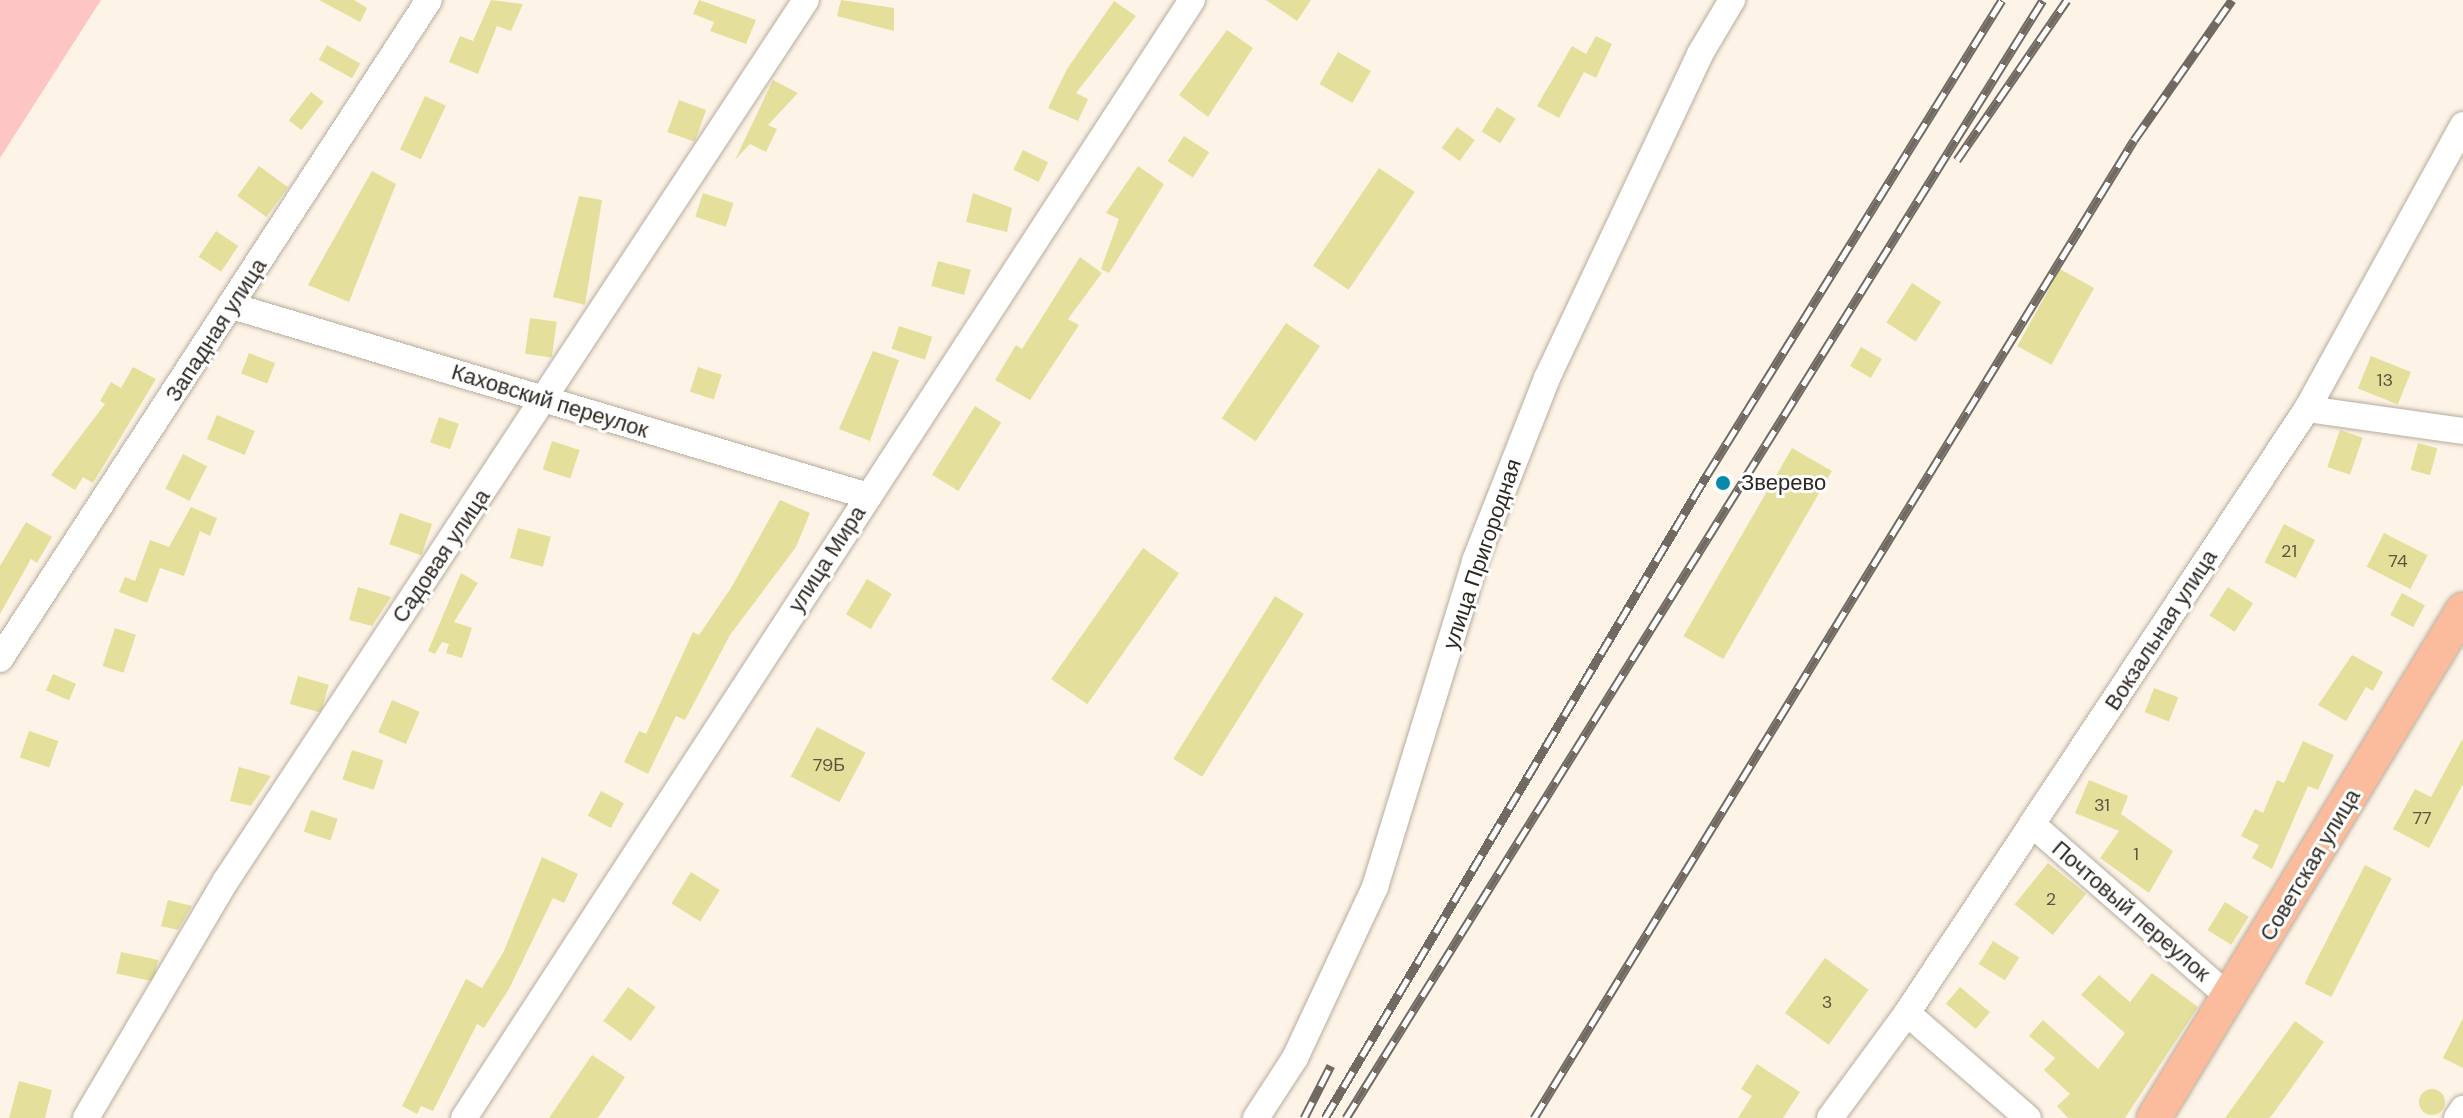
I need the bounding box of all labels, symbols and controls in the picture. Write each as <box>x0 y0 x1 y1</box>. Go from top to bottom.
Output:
street label: Западная улица <box>160 254 272 406</box>
street label: Каховский переулок <box>448 359 652 443</box>
house number: 13 <box>2377 369 2393 391</box>
street label: улица Пригородная <box>1437 455 1527 653</box>
place label: Зверево <box>1741 470 1826 496</box>
marker: Зверево <box>1712 472 1734 494</box>
street label: Садовая улица <box>387 484 495 628</box>
street label: улица Мира <box>783 501 871 617</box>
house number: 21 <box>2281 540 2297 562</box>
street label: Вокзальная улица <box>2099 545 2223 715</box>
house number: 74 <box>2388 550 2408 572</box>
house number: 79Б <box>813 754 845 776</box>
street label: Советская улица <box>2254 784 2366 946</box>
house number: 31 <box>2094 794 2110 816</box>
house number: 77 <box>2412 807 2432 829</box>
street label: Почтовый переулок <box>2047 835 2215 987</box>
house number: 1 <box>2133 843 2139 865</box>
house number: 2 <box>2046 888 2056 910</box>
house number: 3 <box>1822 991 1832 1013</box>

